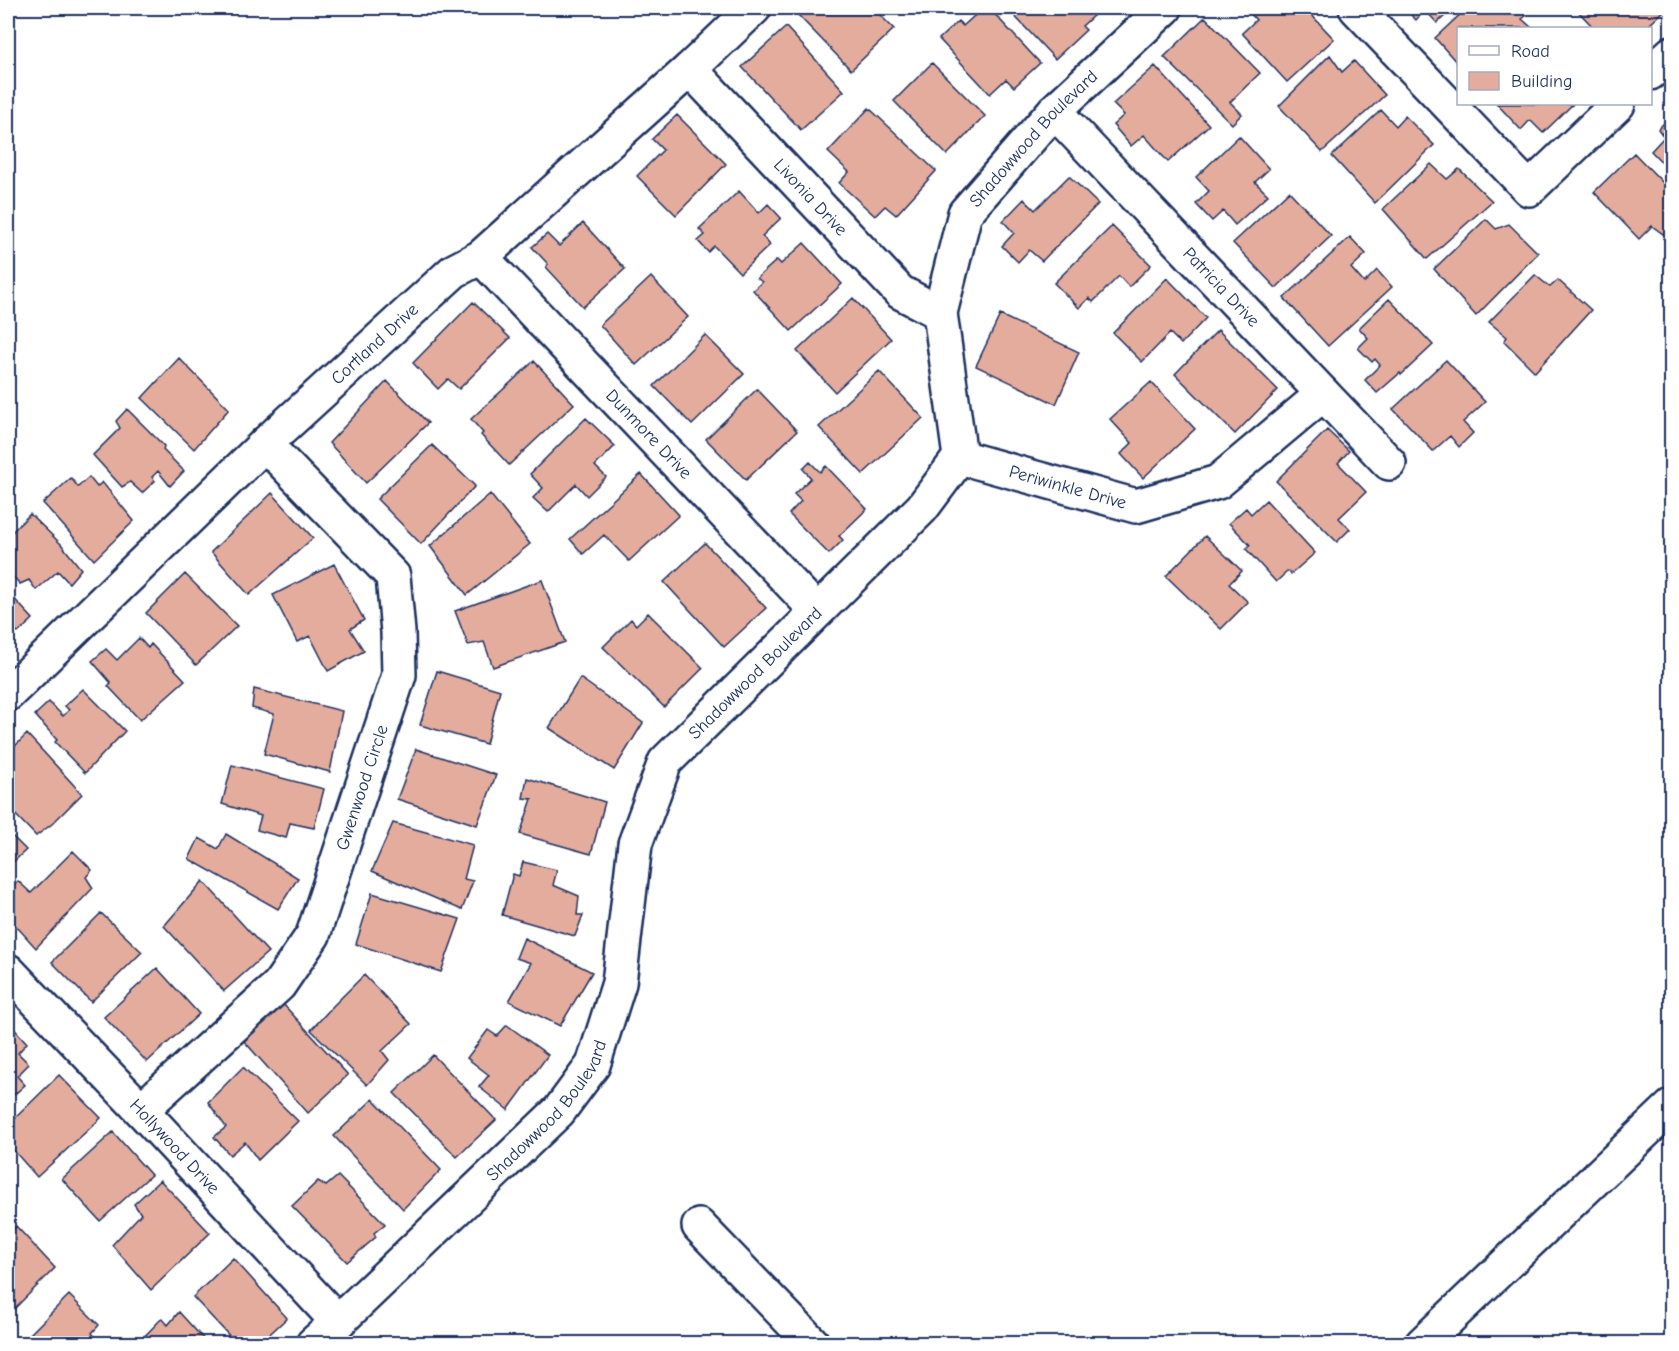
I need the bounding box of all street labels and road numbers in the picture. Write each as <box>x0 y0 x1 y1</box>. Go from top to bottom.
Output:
street label: Shadowwood Boulevard <box>965 66 1102 211</box>
street label: Livonia Drive <box>769 155 852 240</box>
street label: Patricia Drive <box>1178 243 1264 332</box>
street label: Cortland Drive <box>327 299 423 389</box>
street label: Dunmore Drive <box>601 385 696 483</box>
street label: Periwinkle Drive <box>1007 461 1129 514</box>
street label: Shadowwood Boulevard <box>684 603 827 744</box>
street label: Gwenwood Circle <box>332 722 393 853</box>
street label: Shadowwood Boulevard <box>482 1038 611 1186</box>
street label: Hollywood Drive <box>125 1095 224 1199</box>

